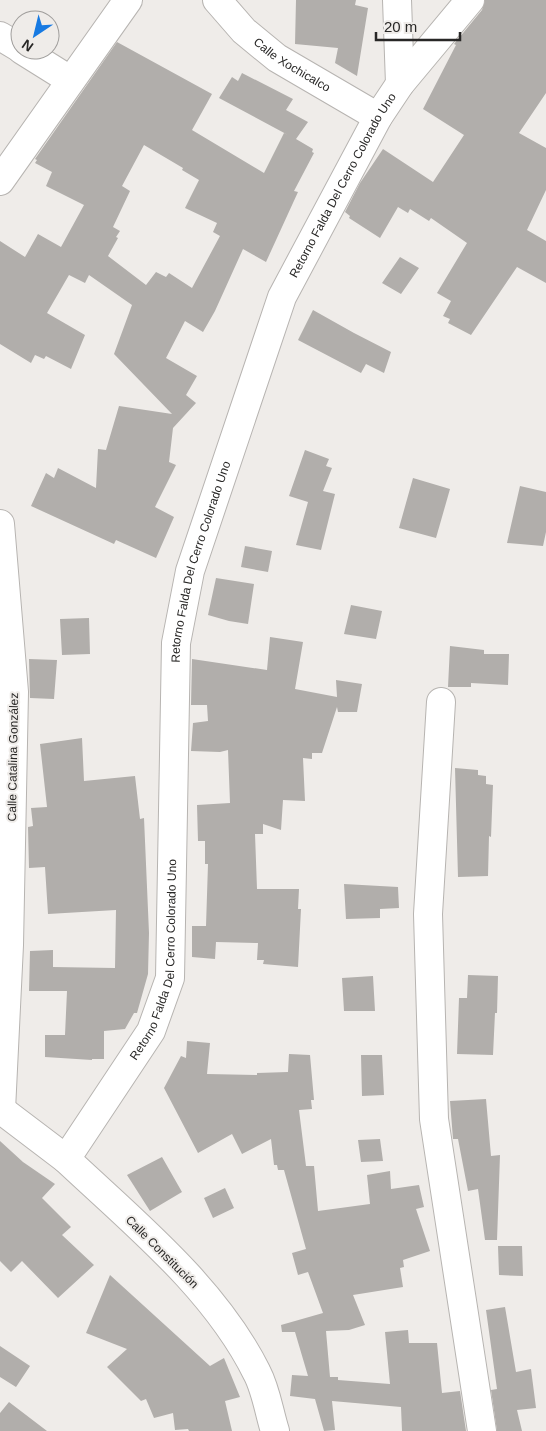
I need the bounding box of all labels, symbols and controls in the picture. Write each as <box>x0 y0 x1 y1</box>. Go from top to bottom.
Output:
north arrow <box>10 10 60 60</box>
scale bar <box>376 10 460 42</box>
text: 20 m <box>384 18 417 35</box>
street label: Calle Xochicalco <box>251 35 333 95</box>
text: N <box>19 36 36 55</box>
street label: Retorno Falda Del Cerro Colorado Uno <box>287 90 399 280</box>
street label: Retorno Falda Del Cerro Colorado Uno <box>169 459 234 663</box>
street label: Calle Catalina González <box>5 693 21 821</box>
street label: Retorno Falda Del Cerro Colorado Uno <box>127 859 179 1063</box>
street label: Calle Constitución <box>123 1213 201 1291</box>

